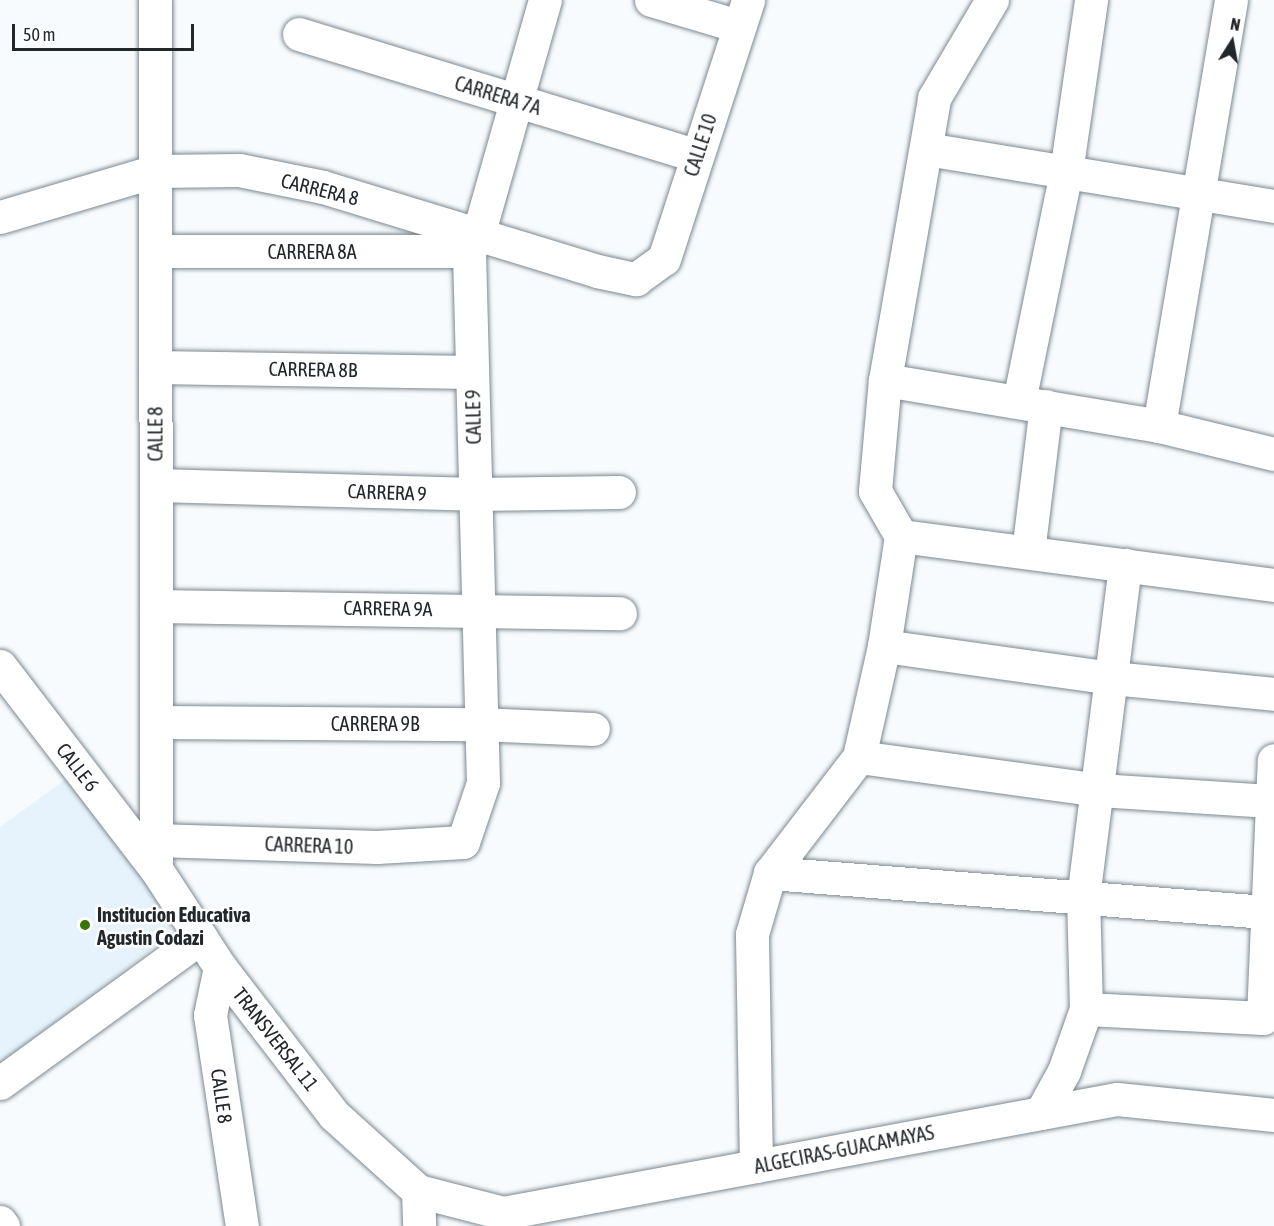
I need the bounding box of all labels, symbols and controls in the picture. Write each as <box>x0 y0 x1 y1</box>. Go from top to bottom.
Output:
scale bar <box>15 12 196 50</box>
north arrow <box>1202 12 1262 72</box>
text: N <box>1229 15 1242 34</box>
text: 50 m <box>23 24 55 45</box>
street label: CARRERA 7A <box>452 71 544 119</box>
street label: CALLE 10 <box>679 111 721 179</box>
street label: CARRERA 8 <box>279 168 361 210</box>
street label: CARRERA 8A <box>267 239 357 263</box>
street label: CARRERA 8B <box>268 356 358 382</box>
street label: CALLE 9 <box>461 389 485 445</box>
street label: CALLE 8 <box>143 407 167 461</box>
street label: CARRERA 9 <box>347 479 427 505</box>
street label: CARRERA 9A <box>343 595 433 621</box>
street label: CARRERA 9B <box>331 711 419 735</box>
street label: CALLE 6 <box>52 738 104 796</box>
street label: CARRERA 10 <box>264 831 354 859</box>
place label: Institucion Educativa Agustin Codazi <box>97 902 251 949</box>
marker: Institucion Educativa Agustin Codazi <box>78 918 92 932</box>
street label: TRANSVERSAL 11 <box>228 983 324 1095</box>
street label: CALLE 8 <box>206 1067 238 1125</box>
street label: ALGECIRAS-GUACAMAYAS <box>752 1120 936 1178</box>

